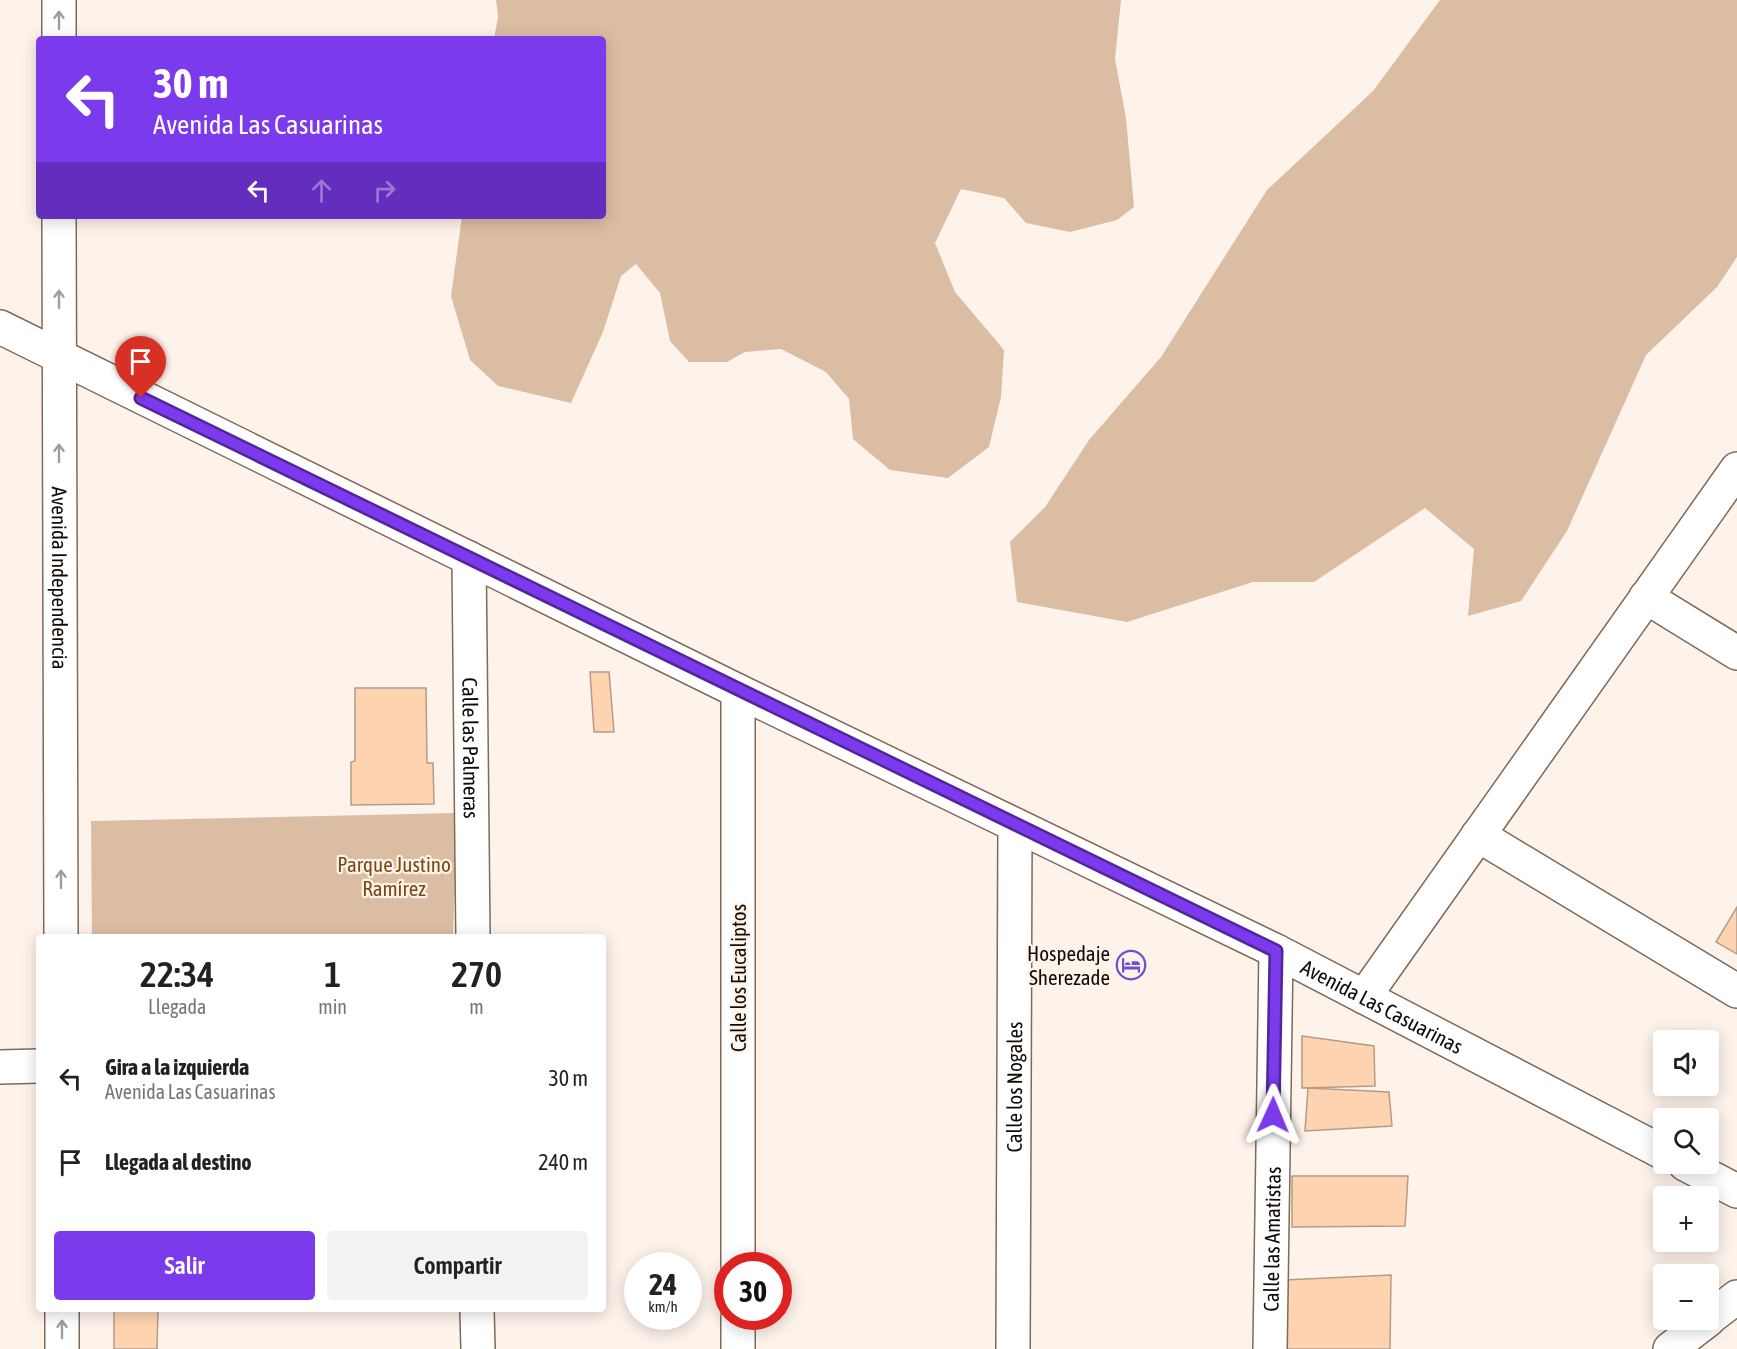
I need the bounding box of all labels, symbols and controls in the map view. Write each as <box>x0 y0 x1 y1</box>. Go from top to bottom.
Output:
one-way arrow <box>53 10 65 30</box>
text: 30 m <box>153 59 228 107</box>
icon: left <box>54 60 132 138</box>
text: Avenida Las Casuarinas <box>153 109 383 140</box>
icon: left <box>242 174 275 207</box>
icon: ahead <box>305 174 338 207</box>
icon: right <box>368 174 401 207</box>
one-way arrow <box>53 290 65 310</box>
pin <box>115 336 166 398</box>
icon: arrive <box>124 345 157 378</box>
one-way arrow <box>53 444 65 464</box>
street label: Avenida Independencia <box>48 487 72 669</box>
street label: Calle las Palmeras <box>458 677 484 819</box>
park label: Parque Justino Ramírez <box>337 852 451 900</box>
one-way arrow <box>55 870 67 890</box>
street label: Calle los Eucaliptos <box>726 904 750 1052</box>
place label: Hospedaje Sherezade <box>1027 941 1110 989</box>
hotel icon: Hospedaje Sherezade <box>1115 949 1147 981</box>
text: 22:34 <box>140 953 214 995</box>
text: 1 <box>324 953 341 995</box>
text: 270 <box>451 953 502 995</box>
street label: Avenida Las Casuarinas <box>1297 954 1467 1058</box>
text: Llegada <box>148 995 206 1018</box>
text: min <box>318 995 347 1018</box>
text: m <box>469 995 484 1018</box>
street label: Calle los Nogales <box>1002 1021 1026 1153</box>
map controls <box>1653 1030 1719 1330</box>
button: sound <box>1653 1030 1719 1096</box>
text: Gira a la izquierda <box>105 1054 249 1080</box>
icon: left <box>54 1062 87 1095</box>
text: 30 m <box>548 1065 588 1091</box>
text: Avenida Las Casuarinas <box>105 1080 275 1103</box>
position arrow <box>1241 1083 1305 1147</box>
button: search <box>1653 1108 1719 1174</box>
icon: arrive <box>54 1146 87 1179</box>
text: Llegada al destino <box>105 1149 252 1175</box>
text: 240 m <box>538 1149 588 1175</box>
street label: Calle las Amatistas <box>1259 1166 1285 1312</box>
button: + <box>1653 1186 1719 1252</box>
button: Salir <box>54 1231 315 1300</box>
button: Compartir <box>327 1231 588 1300</box>
speed limit sign: 30 <box>714 1252 792 1330</box>
button: − <box>1653 1264 1719 1330</box>
text: 24 <box>649 1267 677 1301</box>
text: km/h <box>648 1298 678 1315</box>
one-way arrow <box>56 1320 68 1340</box>

